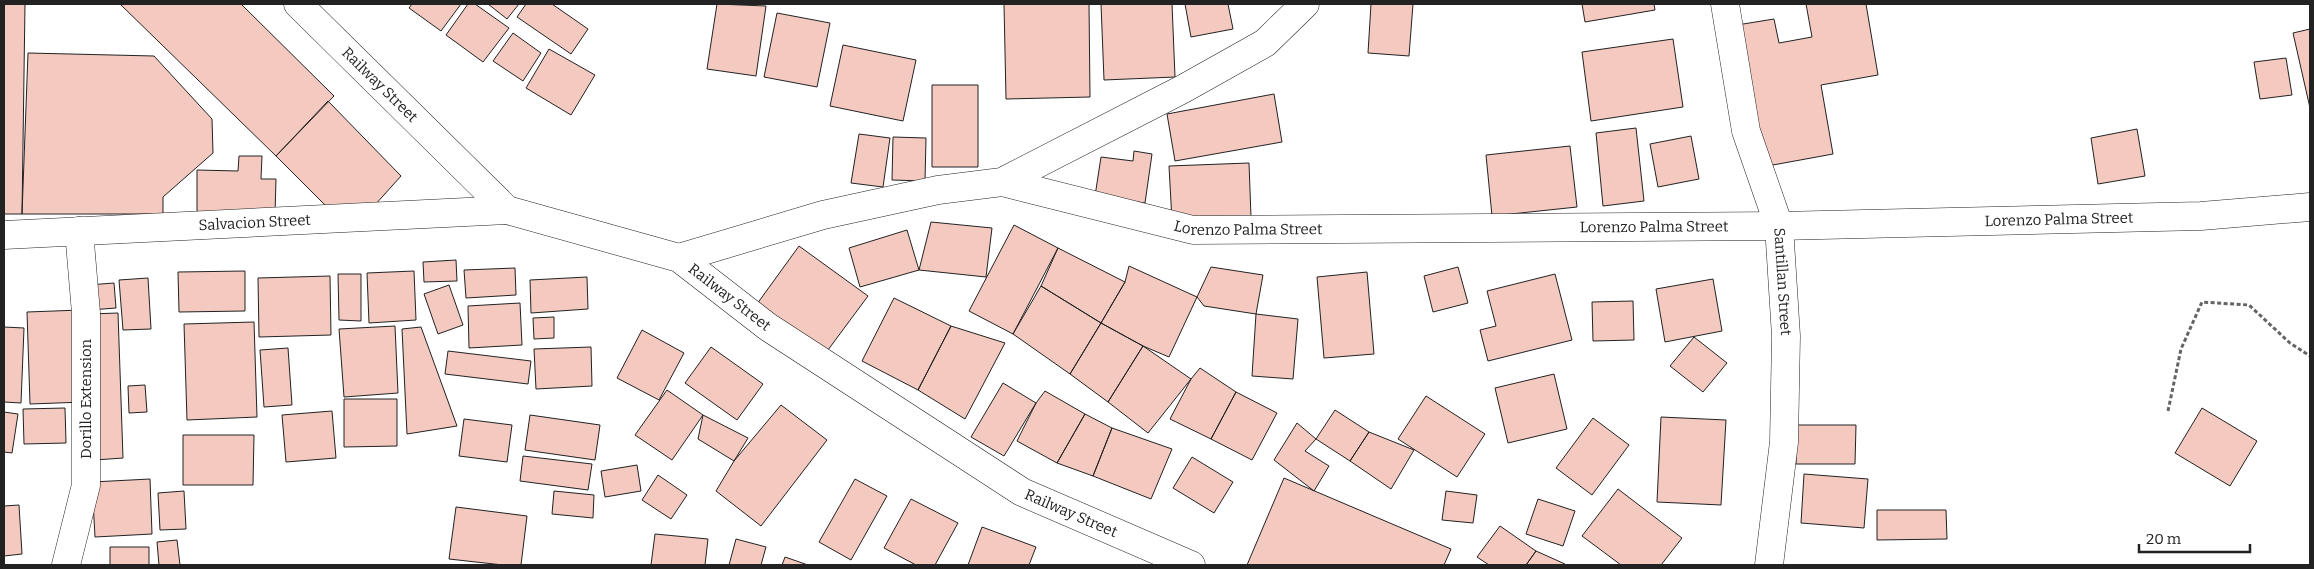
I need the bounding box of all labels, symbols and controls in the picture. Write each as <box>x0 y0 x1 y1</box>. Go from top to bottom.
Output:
street label: Railway Street <box>338 43 422 126</box>
street label: Lorenzo Palma Street <box>1984 209 2134 230</box>
street label: Salvacion Street <box>198 211 312 234</box>
street label: Lorenzo Palma Street <box>1172 217 1323 239</box>
street label: Lorenzo Palma Street <box>1580 217 1729 236</box>
street label: Santillan Street <box>1770 227 1795 337</box>
street label: Railway Street <box>685 260 775 335</box>
street label: Dorillo Extension <box>77 338 95 459</box>
street label: Railway Street <box>1022 485 1121 541</box>
scale bar <box>2139 522 2250 554</box>
text: 20 m <box>2146 530 2182 548</box>

